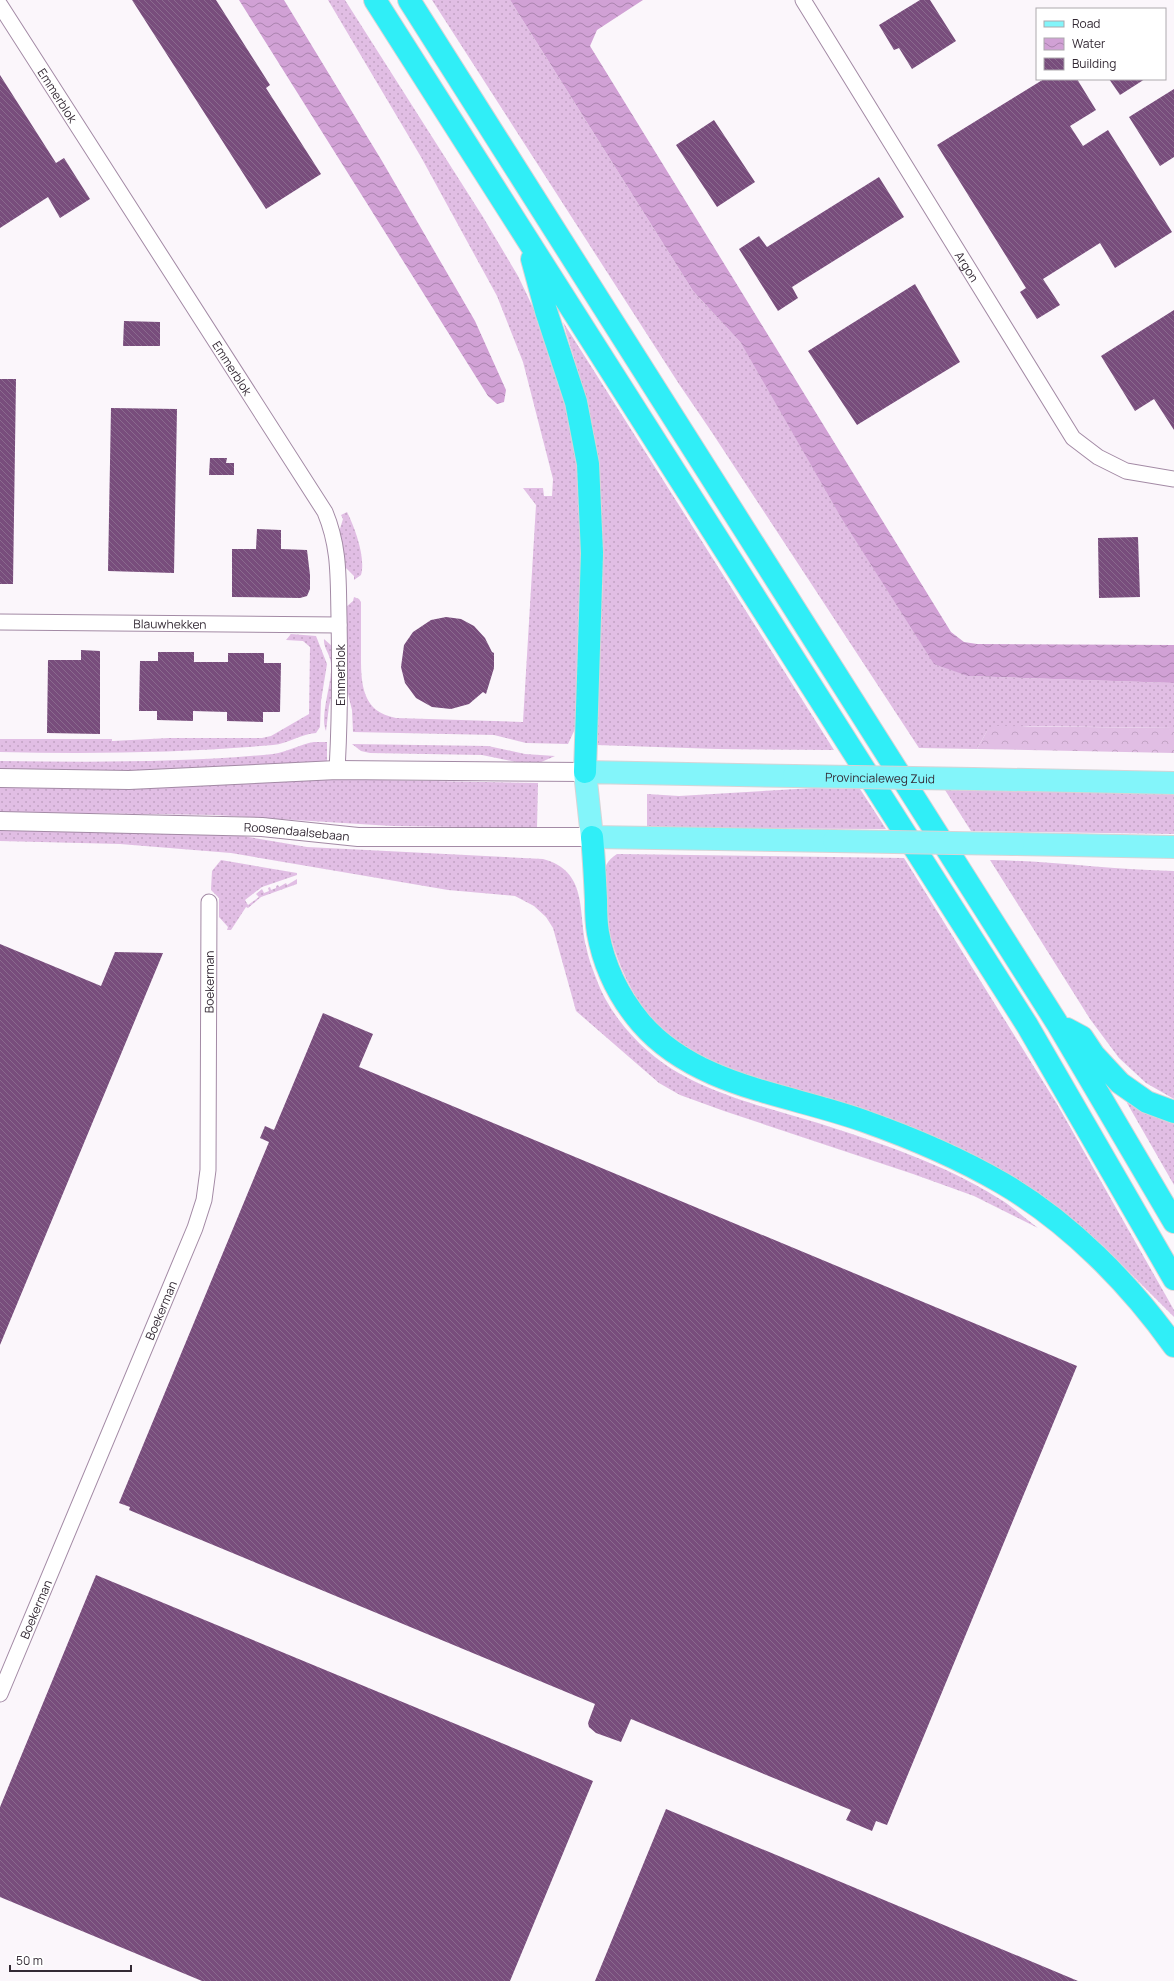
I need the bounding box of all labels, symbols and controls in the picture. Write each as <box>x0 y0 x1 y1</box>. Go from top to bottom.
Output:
legend <box>1036 8 1166 80</box>
text: Road <box>1072 15 1100 32</box>
text: Water <box>1072 35 1106 52</box>
text: Building <box>1072 55 1116 72</box>
street label: Emmerblok <box>34 65 82 126</box>
street label: Argon <box>951 248 983 285</box>
street label: Emmerblok <box>209 337 257 399</box>
street label: Blauwhekken <box>133 615 207 632</box>
street label: Emmerblok <box>332 643 349 706</box>
street label: Provincialeweg Zuid <box>825 768 935 787</box>
street label: Roosendaalsebaan <box>244 818 350 845</box>
street label: Boekerman <box>200 950 217 1013</box>
street label: Boekerman <box>141 1278 181 1342</box>
street label: Boekerman <box>16 1577 55 1641</box>
scale bar <box>10 1947 131 1973</box>
text: 50 m <box>16 1952 43 1969</box>

